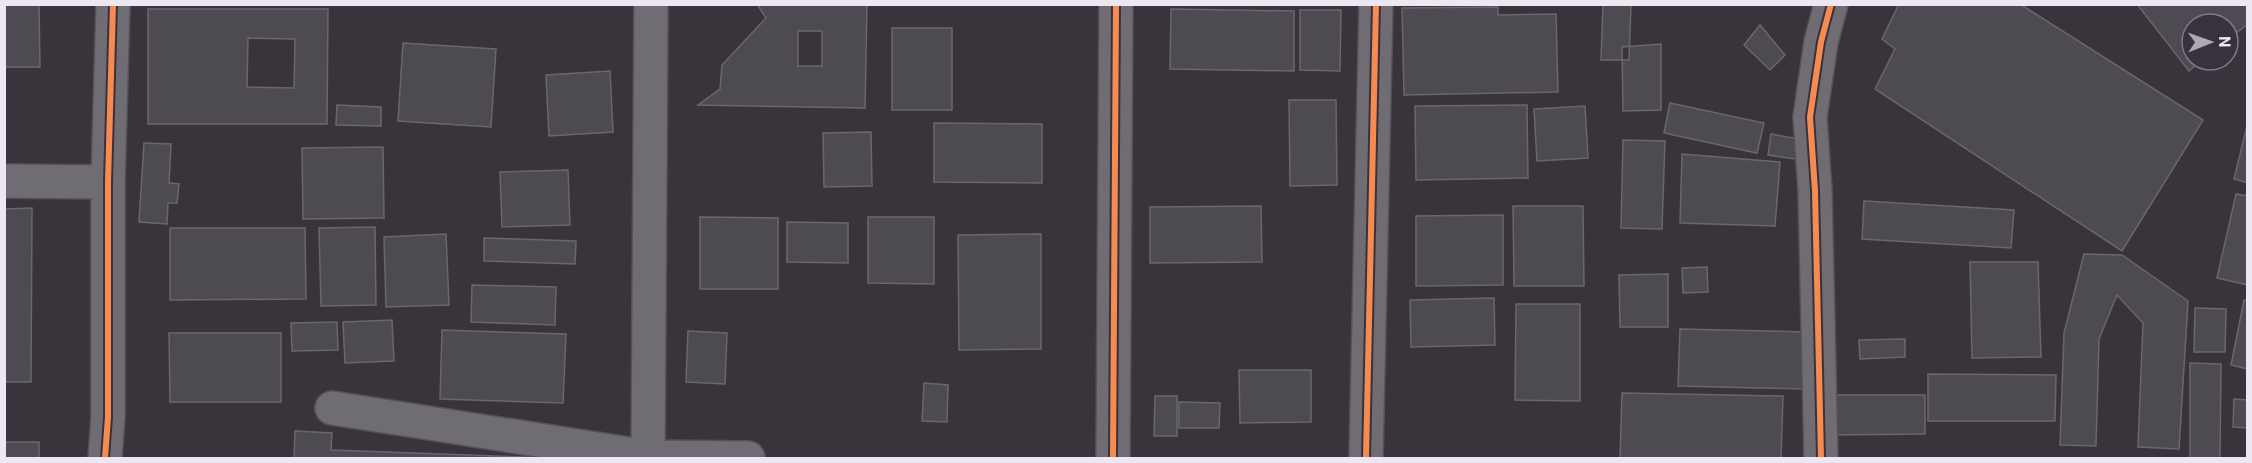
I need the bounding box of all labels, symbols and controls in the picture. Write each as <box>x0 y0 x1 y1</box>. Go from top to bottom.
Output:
north arrow <box>2180 12 2240 72</box>
text: N <box>2215 36 2234 48</box>

